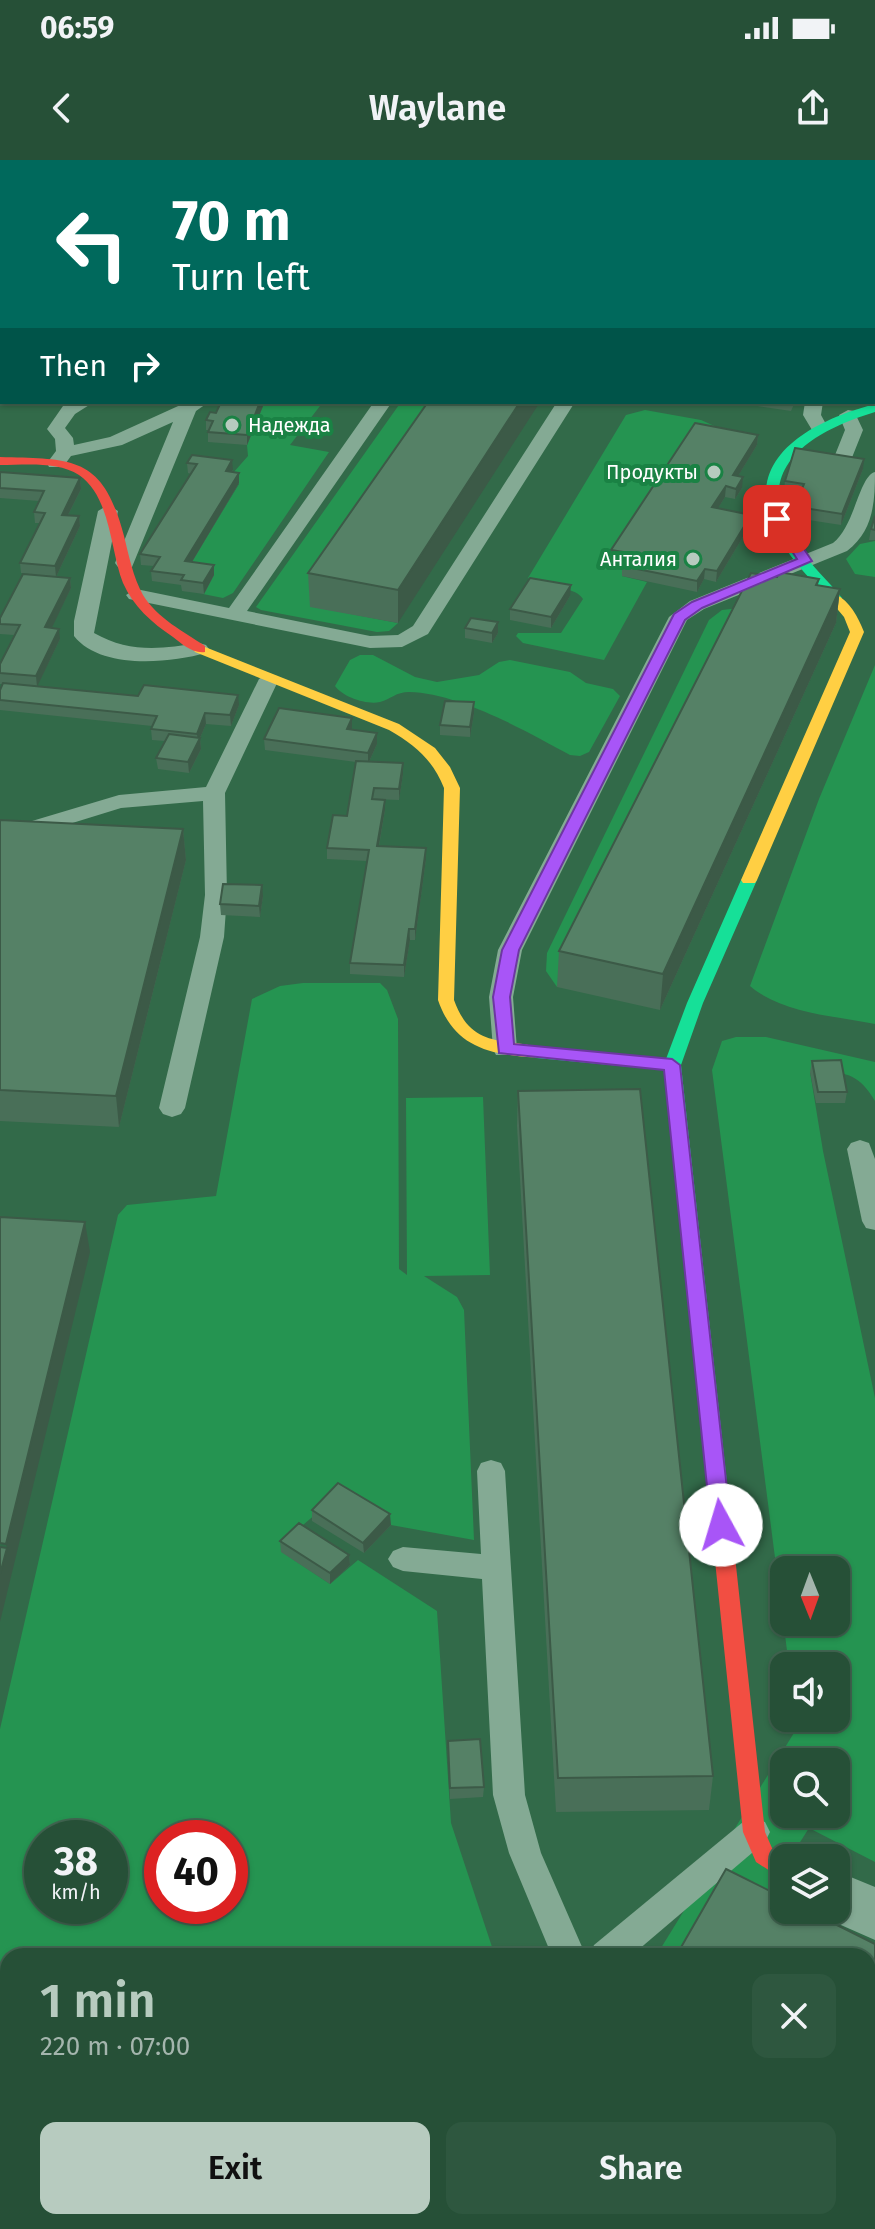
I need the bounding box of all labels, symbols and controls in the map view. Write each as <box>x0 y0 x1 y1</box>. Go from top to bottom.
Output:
text: 06:59 <box>40 10 114 46</box>
icon: back <box>40 86 84 130</box>
text: Waylane <box>369 86 506 130</box>
icon: share <box>791 86 835 130</box>
text: 70 m <box>172 188 291 255</box>
icon: left <box>40 192 144 296</box>
text: Turn left <box>172 256 310 300</box>
icon: right <box>123 344 167 388</box>
text: Then <box>40 348 107 384</box>
place label: Надежда <box>248 413 331 437</box>
marker: Надежда <box>223 416 241 434</box>
place label: Продукты <box>606 460 698 484</box>
marker: Продукты <box>705 463 723 481</box>
pin <box>743 485 811 553</box>
icon: arrive <box>755 497 799 541</box>
place label: Анталия <box>600 547 677 571</box>
marker: Анталия <box>684 550 702 568</box>
position arrow <box>679 1483 763 1567</box>
north arrow <box>770 1556 850 1636</box>
map controls <box>770 1556 850 1924</box>
button: sound <box>770 1652 850 1732</box>
button: search <box>770 1748 850 1828</box>
speed limit sign: 40 <box>144 1820 248 1924</box>
text: 38 <box>54 1838 98 1886</box>
button: layers <box>770 1844 850 1924</box>
text: km/h <box>51 1880 101 1904</box>
text: 1 min <box>40 1972 156 2030</box>
button: close <box>752 1974 836 2058</box>
text: 220 m · 07:00 <box>40 2031 190 2062</box>
button: Exit <box>40 2122 430 2214</box>
button: Share <box>446 2122 836 2214</box>

